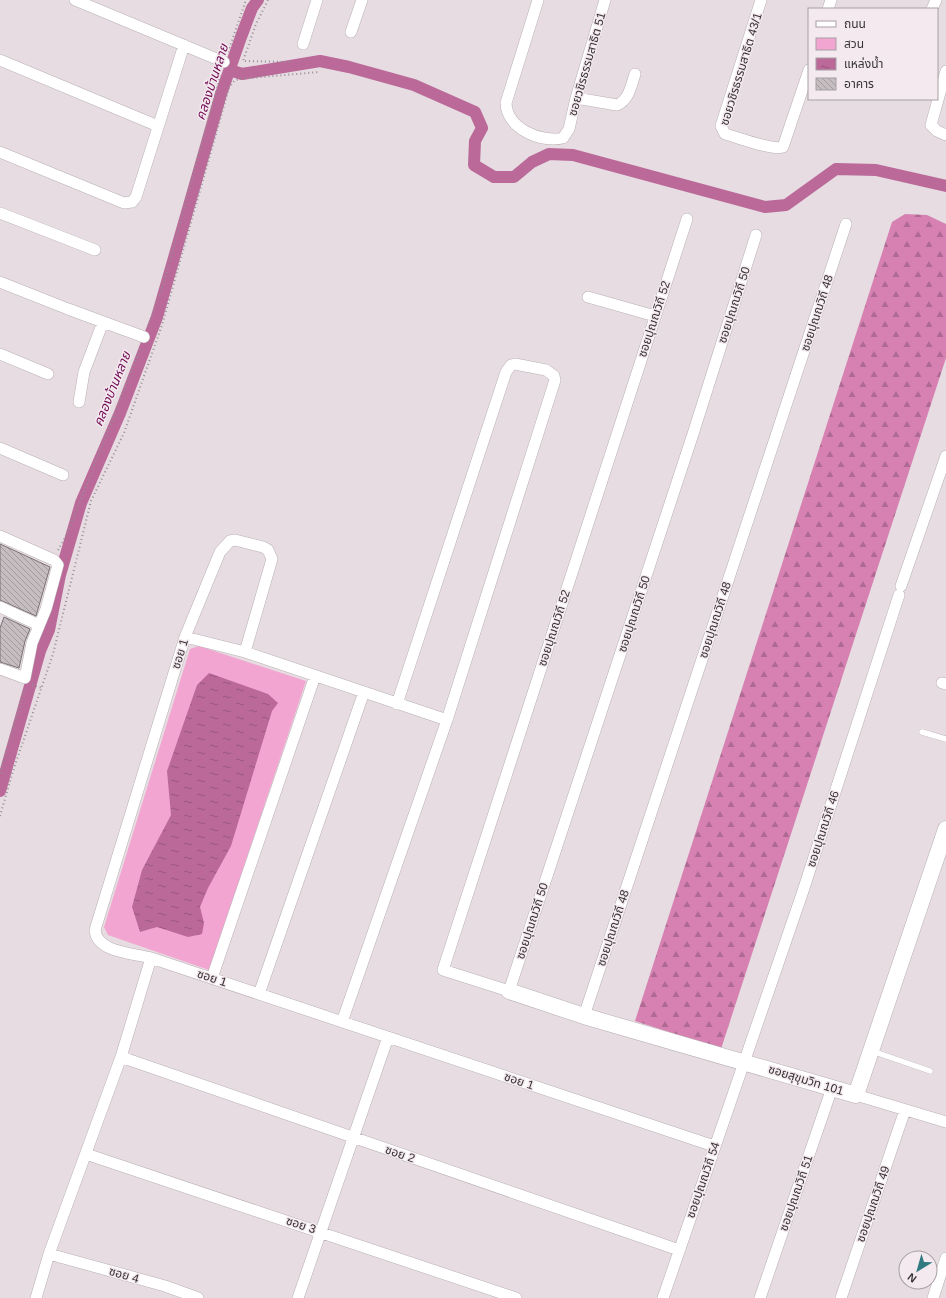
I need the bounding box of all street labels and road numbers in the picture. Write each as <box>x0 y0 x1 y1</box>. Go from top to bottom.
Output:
street label: ซอยวชิรธรรมสาธิต 51 <box>565 10 609 117</box>
street label: ซอยวชิรธรรมสาธิต 43/1 <box>717 11 765 127</box>
street label: ซอยปุณณวิถี 50 <box>715 265 753 345</box>
street label: ซอยปุณณวิถี 48 <box>798 273 836 353</box>
street label: ซอยปุณณวิถี 52 <box>635 279 673 359</box>
street label: ซอยปุณณวิถี 50 <box>615 574 653 654</box>
street label: ซอยปุณณวิถี 48 <box>696 580 734 660</box>
street label: ซอยปุณณวิถี 52 <box>535 588 573 668</box>
street label: ซอย 1 <box>169 637 191 671</box>
street label: ซอยปุณณวิถี 46 <box>804 789 842 869</box>
street label: ซอยปุณณวิถี 50 <box>513 881 551 961</box>
street label: ซอยปุณณวิถี 48 <box>594 888 632 968</box>
street label: ซอย 1 <box>195 967 229 989</box>
street label: ซอยสุขุมวิท 101 <box>767 1062 846 1098</box>
street label: ซอย 1 <box>502 1069 536 1093</box>
street label: ซอยปุณณวิถี 54 <box>683 1140 723 1220</box>
street label: ซอย 2 <box>383 1142 417 1166</box>
street label: ซอยปุณณวิถี 51 <box>776 1153 816 1233</box>
street label: ซอยปุณณวิถี 49 <box>853 1164 893 1244</box>
street label: ซอย 3 <box>284 1214 318 1236</box>
street label: ซอย 4 <box>107 1264 141 1286</box>

